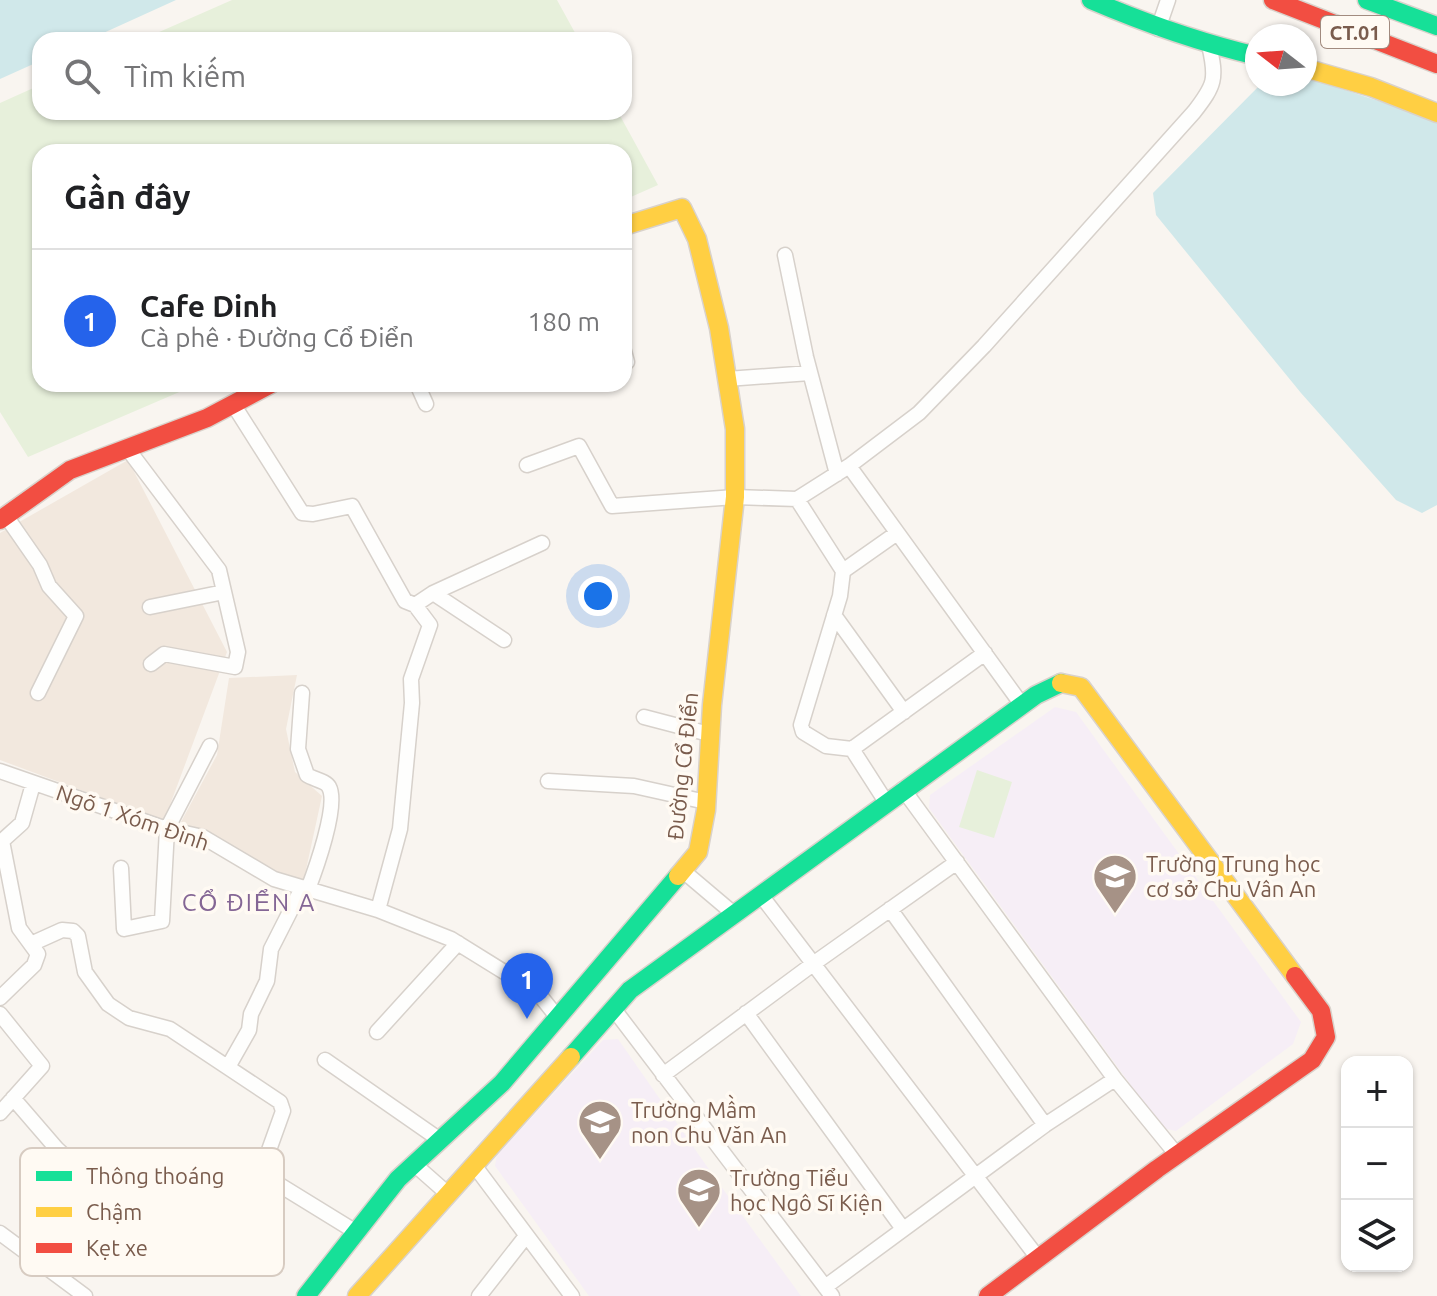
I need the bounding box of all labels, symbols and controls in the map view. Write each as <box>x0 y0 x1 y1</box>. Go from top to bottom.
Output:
road number: CT.01 <box>1321 16 1389 48</box>
north arrow <box>1245 24 1317 96</box>
search box <box>32 32 632 120</box>
icon: search <box>60 54 104 98</box>
text: Tìm kiếm <box>124 59 246 93</box>
text: Gần đây <box>64 177 191 215</box>
text: Cafe Dinh <box>140 289 278 323</box>
text: 1 <box>83 307 97 336</box>
text: 180 m <box>528 307 600 336</box>
text: Cà phê · Đường Cổ Điển <box>140 323 414 352</box>
your location <box>578 576 618 616</box>
street label: Đường Cổ Điển <box>662 691 702 841</box>
street label: Ngõ 1 Xóm Đình <box>53 779 213 855</box>
place label: Trường Trung học cơ sở Chu Vân An <box>1146 851 1320 901</box>
school or university icon: Trường Trung học cơ sở Chu Vân An <box>1091 852 1139 915</box>
district label: CỔ ĐIỂN A <box>182 889 316 916</box>
pin: 1 <box>501 953 553 1019</box>
map controls <box>1341 1056 1413 1272</box>
button: + <box>1341 1056 1413 1128</box>
place label: Trường Mầm non Chu Văn An <box>631 1094 787 1147</box>
school or university icon: Trường Mầm non Chu Văn An <box>576 1098 624 1161</box>
button: − <box>1341 1128 1413 1200</box>
legend <box>20 1148 284 1276</box>
text: Thông thoáng <box>86 1163 225 1188</box>
place label: Trường Tiểu học Ngô Sĩ Kiện <box>730 1165 883 1215</box>
school or university icon: Trường Tiểu học Ngô Sĩ Kiện <box>675 1166 723 1229</box>
text: Chậm <box>86 1199 142 1224</box>
button: layers <box>1341 1200 1413 1272</box>
text: Kẹt xe <box>86 1235 148 1260</box>

